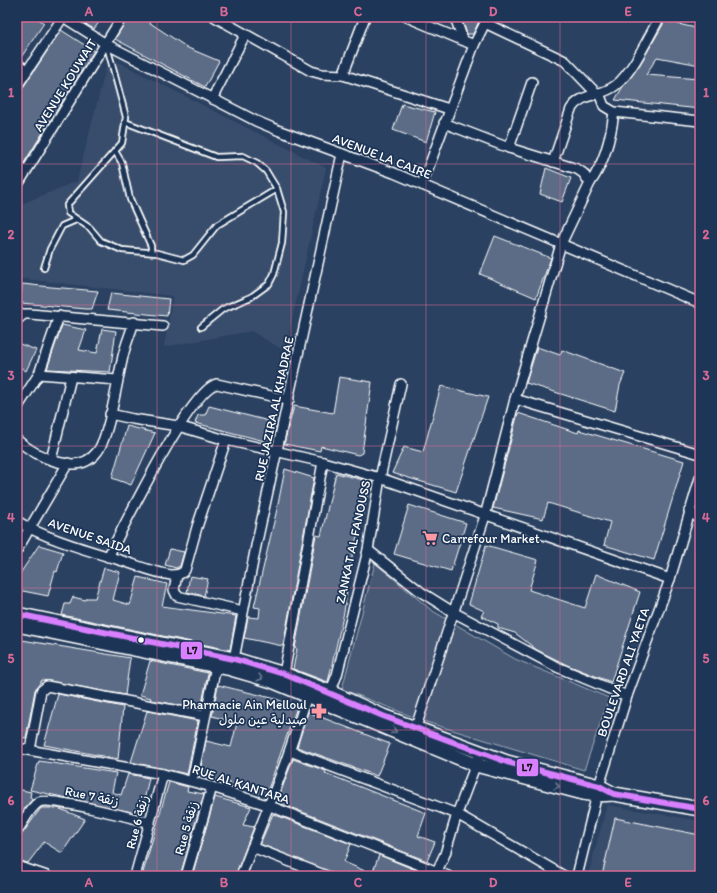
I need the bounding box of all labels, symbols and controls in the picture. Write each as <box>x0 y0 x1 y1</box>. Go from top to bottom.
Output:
text: A <box>84 4 94 19</box>
text: B <box>220 4 229 19</box>
text: C <box>354 4 363 19</box>
text: D <box>489 4 498 19</box>
text: E <box>624 4 632 19</box>
street label: AVENUE KOUWAIT <box>30 35 100 134</box>
text: 1 <box>8 85 14 100</box>
text: 1 <box>703 85 709 100</box>
street label: AVENUE LA CAIRE <box>330 130 434 182</box>
text: 2 <box>8 227 15 242</box>
text: 2 <box>703 227 710 242</box>
street label: RUE JAZIRA AL KHADRAE <box>251 335 297 483</box>
text: 3 <box>7 368 15 383</box>
text: 3 <box>702 368 710 383</box>
street label: ZANKAT AL FANOUSS <box>333 479 373 605</box>
text: 4 <box>7 510 15 525</box>
text: 4 <box>702 510 710 525</box>
street label: AVENUE SAIDA <box>46 515 134 558</box>
supermarket icon: Carrefour Market <box>421 529 439 547</box>
place label: Carrefour Market <box>442 531 540 546</box>
street label: BOULEVARD ALI YAETA <box>594 605 652 739</box>
unlabelled marker <box>136 635 146 645</box>
line badge: L7 <box>180 641 203 660</box>
text: L7 <box>186 644 198 657</box>
text: 5 <box>8 651 15 666</box>
text: 5 <box>703 651 710 666</box>
one-way arrow <box>256 673 263 682</box>
place label: Pharmacie Ain Melloul صيدلية عين ملول <box>182 697 307 728</box>
pharmacy icon: Pharmacie Ain Melloul صيدلية عين ملول <box>310 702 328 720</box>
one-way arrow <box>391 726 398 734</box>
line badge: L7 <box>516 758 539 777</box>
street label: RUE AL KANTARA <box>190 761 292 807</box>
text: L7 <box>521 761 533 774</box>
one-way arrow <box>553 781 560 789</box>
street label: Rue 7 زنقة <box>63 783 120 810</box>
text: 6 <box>8 793 15 808</box>
street label: Rue 6 زنقة <box>123 793 152 851</box>
text: 6 <box>703 793 710 808</box>
street label: Rue 5 زنقة <box>171 799 202 857</box>
text: A <box>84 875 94 890</box>
text: B <box>220 875 229 890</box>
text: C <box>354 875 363 890</box>
text: D <box>489 875 498 890</box>
text: E <box>624 875 632 890</box>

